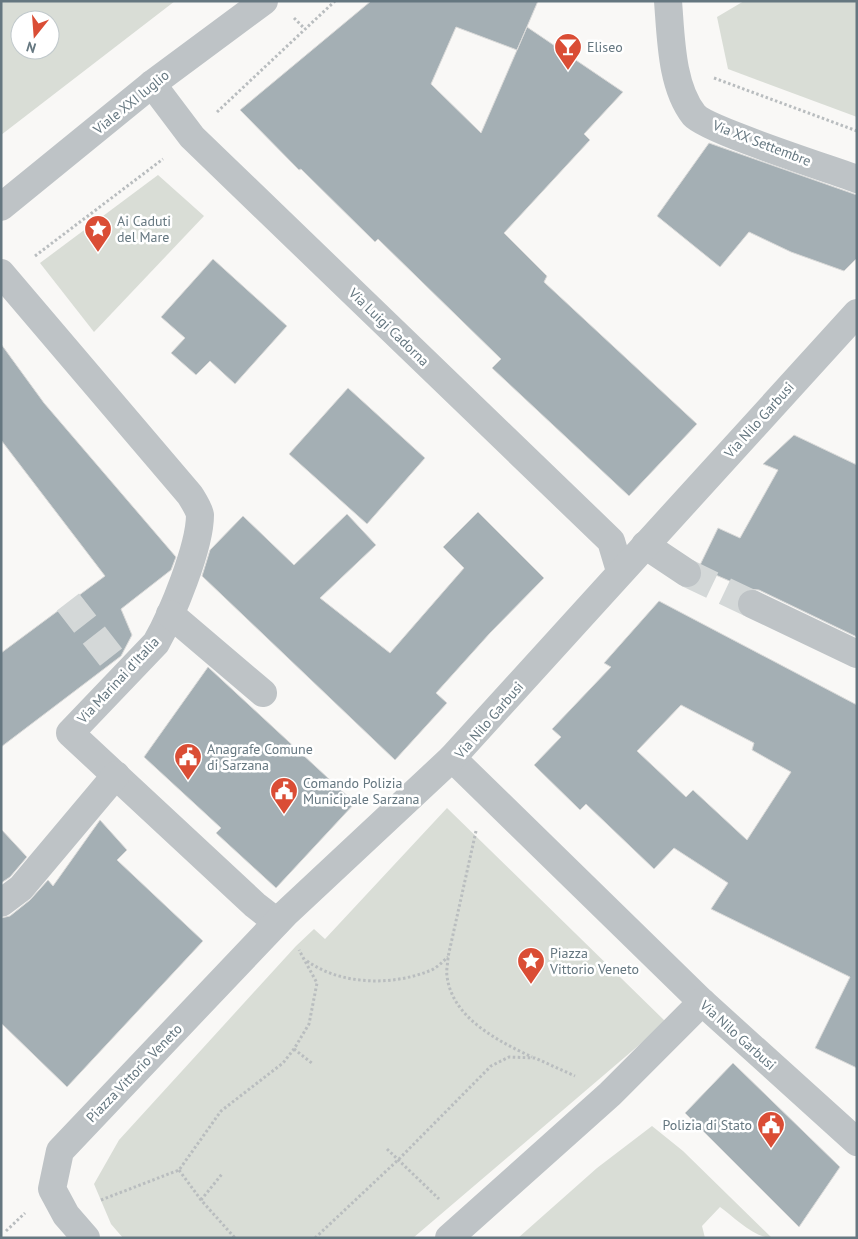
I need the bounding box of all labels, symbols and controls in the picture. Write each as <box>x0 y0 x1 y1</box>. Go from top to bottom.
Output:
north arrow <box>10 10 60 60</box>
bar icon: Eliseo <box>553 32 583 71</box>
text: N <box>24 37 38 57</box>
place label: Eliseo <box>587 38 623 56</box>
street label: Viale XXI luglio <box>89 66 173 139</box>
street label: Via XX Settembre <box>709 116 814 170</box>
place label: Ai Caduti del Mare <box>117 212 171 246</box>
place icon: Ai Caduti del Mare <box>83 214 113 253</box>
street label: Via Luigi Cadorna <box>344 283 433 370</box>
street label: Via Nilo Garbusi <box>720 378 798 462</box>
street label: Via Marinai d'Italia <box>72 633 163 728</box>
street label: Via Nilo Garbusi <box>450 678 527 763</box>
place label: Anagrafe Comune di Sarzana <box>207 740 313 774</box>
public building icon: Anagrafe Comune di Sarzana <box>173 742 203 781</box>
place label: Comando Polizia Municipale Sarzana <box>303 774 420 808</box>
public building icon: Comando Polizia Municipale Sarzana <box>269 776 299 815</box>
place label: Piazza Vittorio Veneto <box>549 944 639 978</box>
place icon: Piazza Vittorio Veneto <box>516 946 546 985</box>
street label: Via Nilo Garbusi <box>696 996 780 1074</box>
street label: Piazza Vittorio Veneto <box>82 1020 186 1126</box>
public building icon: Polizia di Stato <box>756 1110 786 1149</box>
place label: Polizia di Stato <box>662 1116 752 1134</box>

